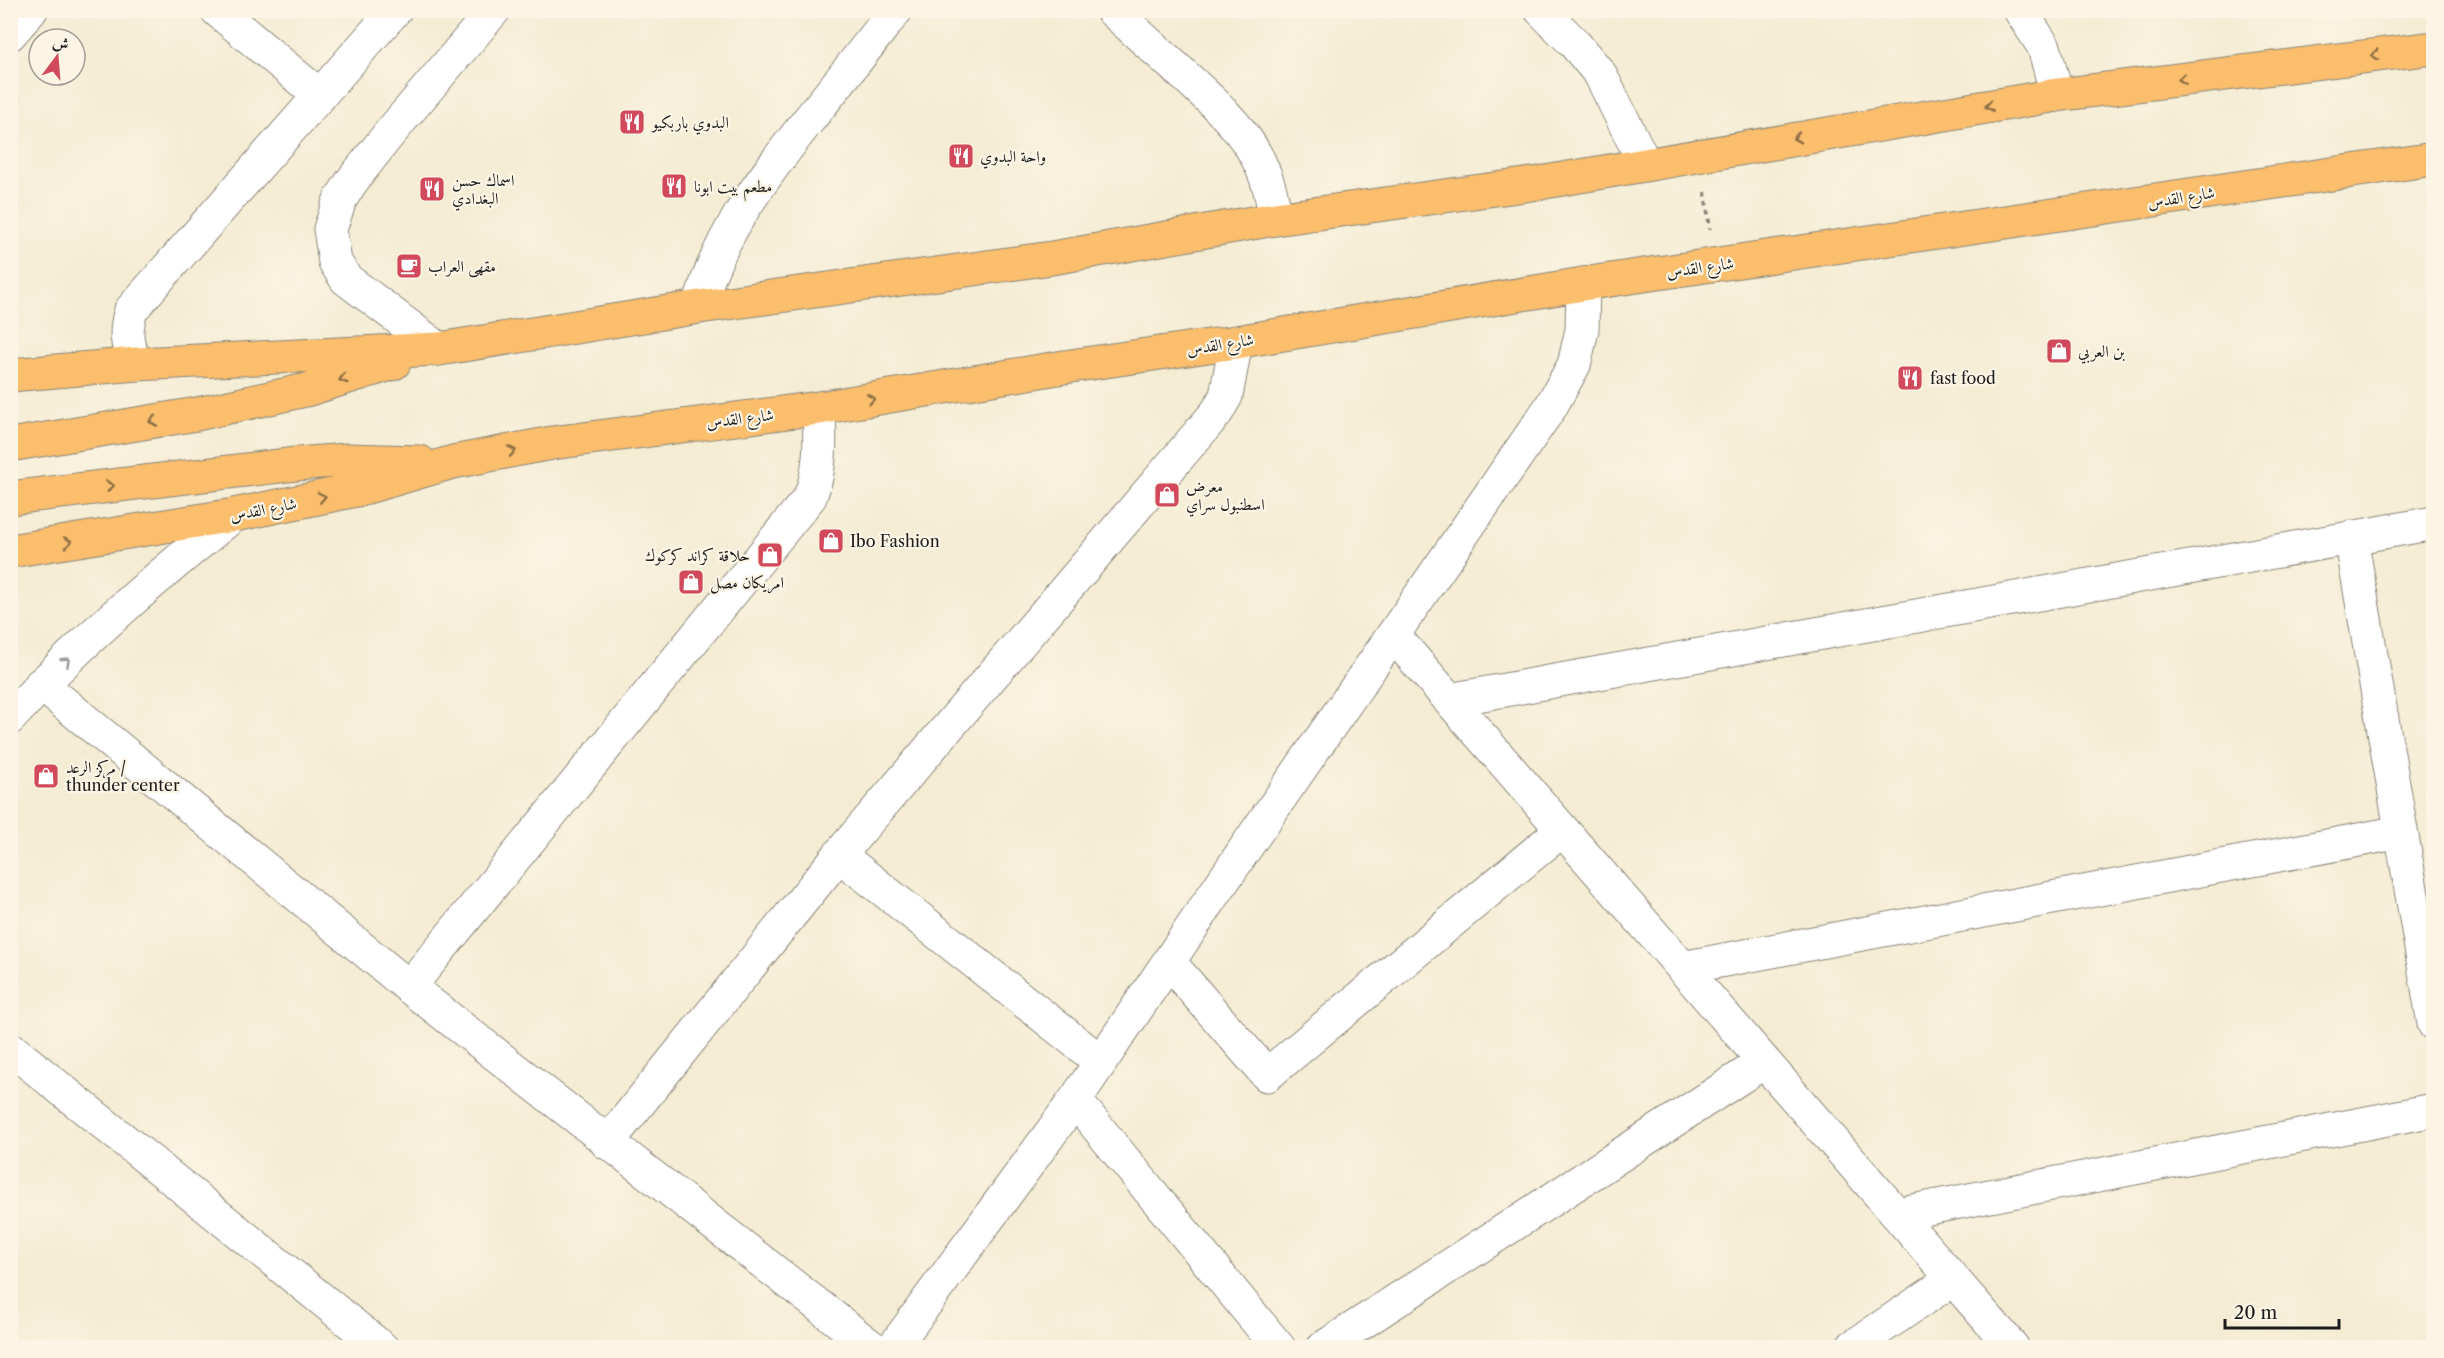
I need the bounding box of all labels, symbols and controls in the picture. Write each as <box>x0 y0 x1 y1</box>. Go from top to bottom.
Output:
north arrow <box>27 27 87 87</box>
text: ش <box>51 31 72 54</box>
one-way arrow <box>2371 49 2380 61</box>
one-way arrow <box>2177 73 2186 85</box>
one-way arrow <box>1984 99 1994 112</box>
restaurant icon: البدوي باربكيو <box>617 107 647 137</box>
place label: البدوي باربكيو <box>650 112 729 135</box>
one-way arrow <box>1792 132 1801 144</box>
restaurant icon: واحة البدوي <box>946 141 976 171</box>
place label: واحة البدوي <box>980 146 1046 169</box>
place label: اسماك حسن البغدادي <box>452 170 515 211</box>
restaurant icon: مطعم بيت ابونا <box>659 171 689 201</box>
restaurant icon: اسماك حسن البغدادي <box>417 174 447 204</box>
place label: مطعم بيت ابونا <box>694 176 772 202</box>
street label: شارع القدس <box>2146 182 2217 216</box>
cafe icon: مقهى العراب <box>394 251 424 281</box>
street label: شارع القدس <box>1665 252 1736 286</box>
place label: مقهى العراب <box>428 256 496 278</box>
street label: شارع القدس <box>1185 329 1256 363</box>
shop icon: بن العربي <box>2044 336 2074 366</box>
place label: بن العربي <box>2078 341 2125 364</box>
restaurant icon: fast food <box>1895 363 1925 393</box>
place label: fast food <box>1930 368 1996 388</box>
one-way arrow <box>338 372 349 384</box>
one-way arrow <box>865 393 875 406</box>
street label: شارع القدس <box>705 404 775 436</box>
one-way arrow <box>148 415 157 427</box>
one-way arrow <box>506 445 516 458</box>
place label: معرض اسطنبول سراي <box>1186 476 1265 517</box>
one-way arrow <box>106 480 115 493</box>
shop icon: معرض اسطنبول سراي <box>1152 480 1182 510</box>
one-way arrow <box>317 492 327 505</box>
street label: شارع القدس <box>228 493 299 529</box>
shop icon: Ibo Fashion <box>816 526 846 556</box>
place label: Ibo Fashion <box>850 531 940 551</box>
one-way arrow <box>64 536 73 548</box>
shop icon: حلاقة كراند كركوك <box>755 540 785 570</box>
place label: حلاقة كراند كركوك <box>645 545 750 566</box>
shop icon: امريكان مصل <box>676 567 706 597</box>
place label: امريكان مصل <box>710 572 784 594</box>
one-way arrow <box>59 657 70 668</box>
place label: مركز الرعد / thunder center <box>66 757 180 795</box>
shop icon: مركز الرعد / thunder center <box>31 761 61 791</box>
scale bar <box>2225 1292 2339 1330</box>
text: 20 m <box>2234 1302 2278 1324</box>

